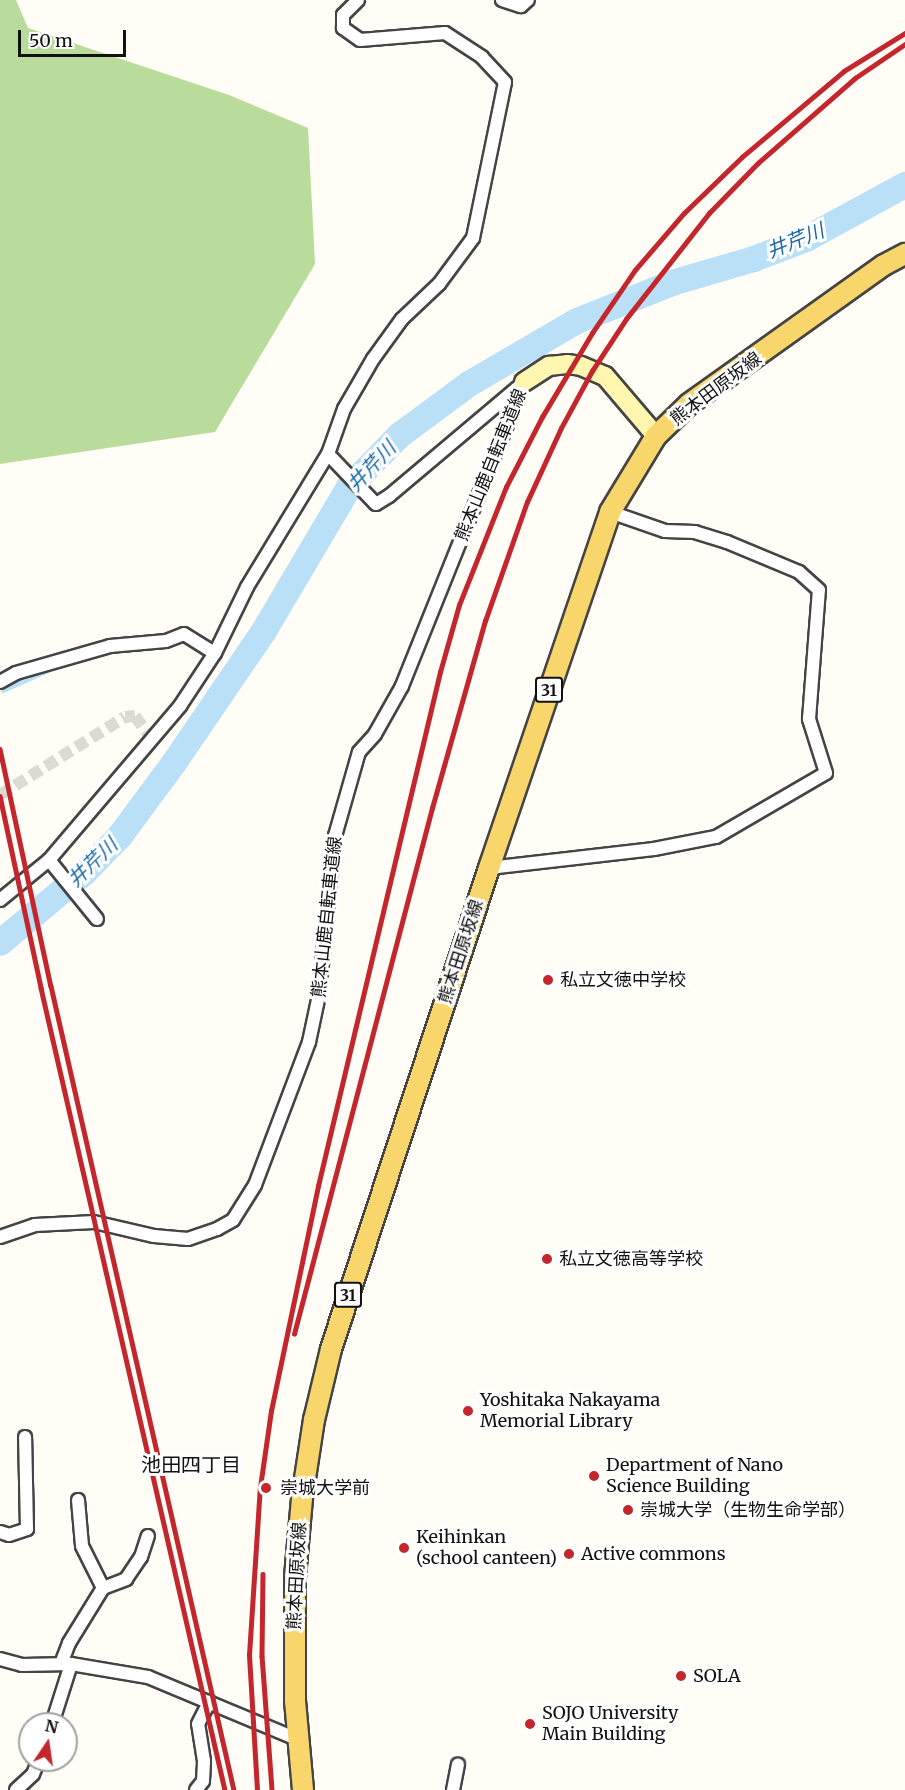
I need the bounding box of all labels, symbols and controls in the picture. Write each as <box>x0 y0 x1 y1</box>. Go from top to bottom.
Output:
scale bar <box>21 18 129 56</box>
text: 50 m <box>29 29 73 52</box>
water label: 井芹川 <box>763 218 827 262</box>
street label: 熊本田原坂線 <box>666 348 766 430</box>
street label: 熊本山鹿自転車道線 <box>451 386 531 544</box>
water label: 井芹川 <box>342 436 400 496</box>
road number: 31 <box>534 677 564 703</box>
water label: 井芹川 <box>62 833 122 891</box>
street label: 熊本山鹿自転車道線 <box>308 835 346 999</box>
street label: 熊本田原坂線 <box>434 897 488 1007</box>
place label: 私立文徳中学校 <box>560 969 686 991</box>
marker: 私立文徳中学校 <box>541 973 555 987</box>
place label: 私立文徳高等学校 <box>559 1248 703 1270</box>
marker: 私立文徳高等学校 <box>540 1252 554 1266</box>
road number: 31 <box>333 1282 363 1308</box>
place label: Yoshitaka Nakayama Memorial Library <box>480 1390 660 1432</box>
marker: Yoshitaka Nakayama Memorial Library <box>461 1404 475 1418</box>
district label: 池田四丁目 <box>141 1452 241 1476</box>
place label: Department of Nano Science Building <box>606 1455 783 1498</box>
marker: Department of Nano Science Building <box>587 1469 601 1483</box>
place label: 崇城大学前 <box>280 1477 370 1499</box>
marker: 崇城大学前 <box>257 1479 275 1497</box>
place label: 崇城大学（生物生命学部） <box>640 1499 856 1521</box>
marker: 崇城大学（生物生命学部） <box>621 1503 635 1517</box>
street label: 熊本田原坂線 <box>283 1522 311 1630</box>
place label: Keihinkan (school canteen) <box>416 1527 557 1570</box>
marker: Keihinkan (school canteen) <box>397 1541 411 1555</box>
place label: Active commons <box>581 1543 726 1565</box>
marker: Active commons <box>562 1547 576 1561</box>
place label: SOLA <box>693 1665 741 1687</box>
marker: SOLA <box>674 1669 688 1683</box>
place label: SOJO University Main Building <box>542 1703 678 1746</box>
north arrow <box>18 1712 78 1772</box>
text: N <box>43 1715 60 1738</box>
marker: SOJO University Main Building <box>523 1717 537 1731</box>

